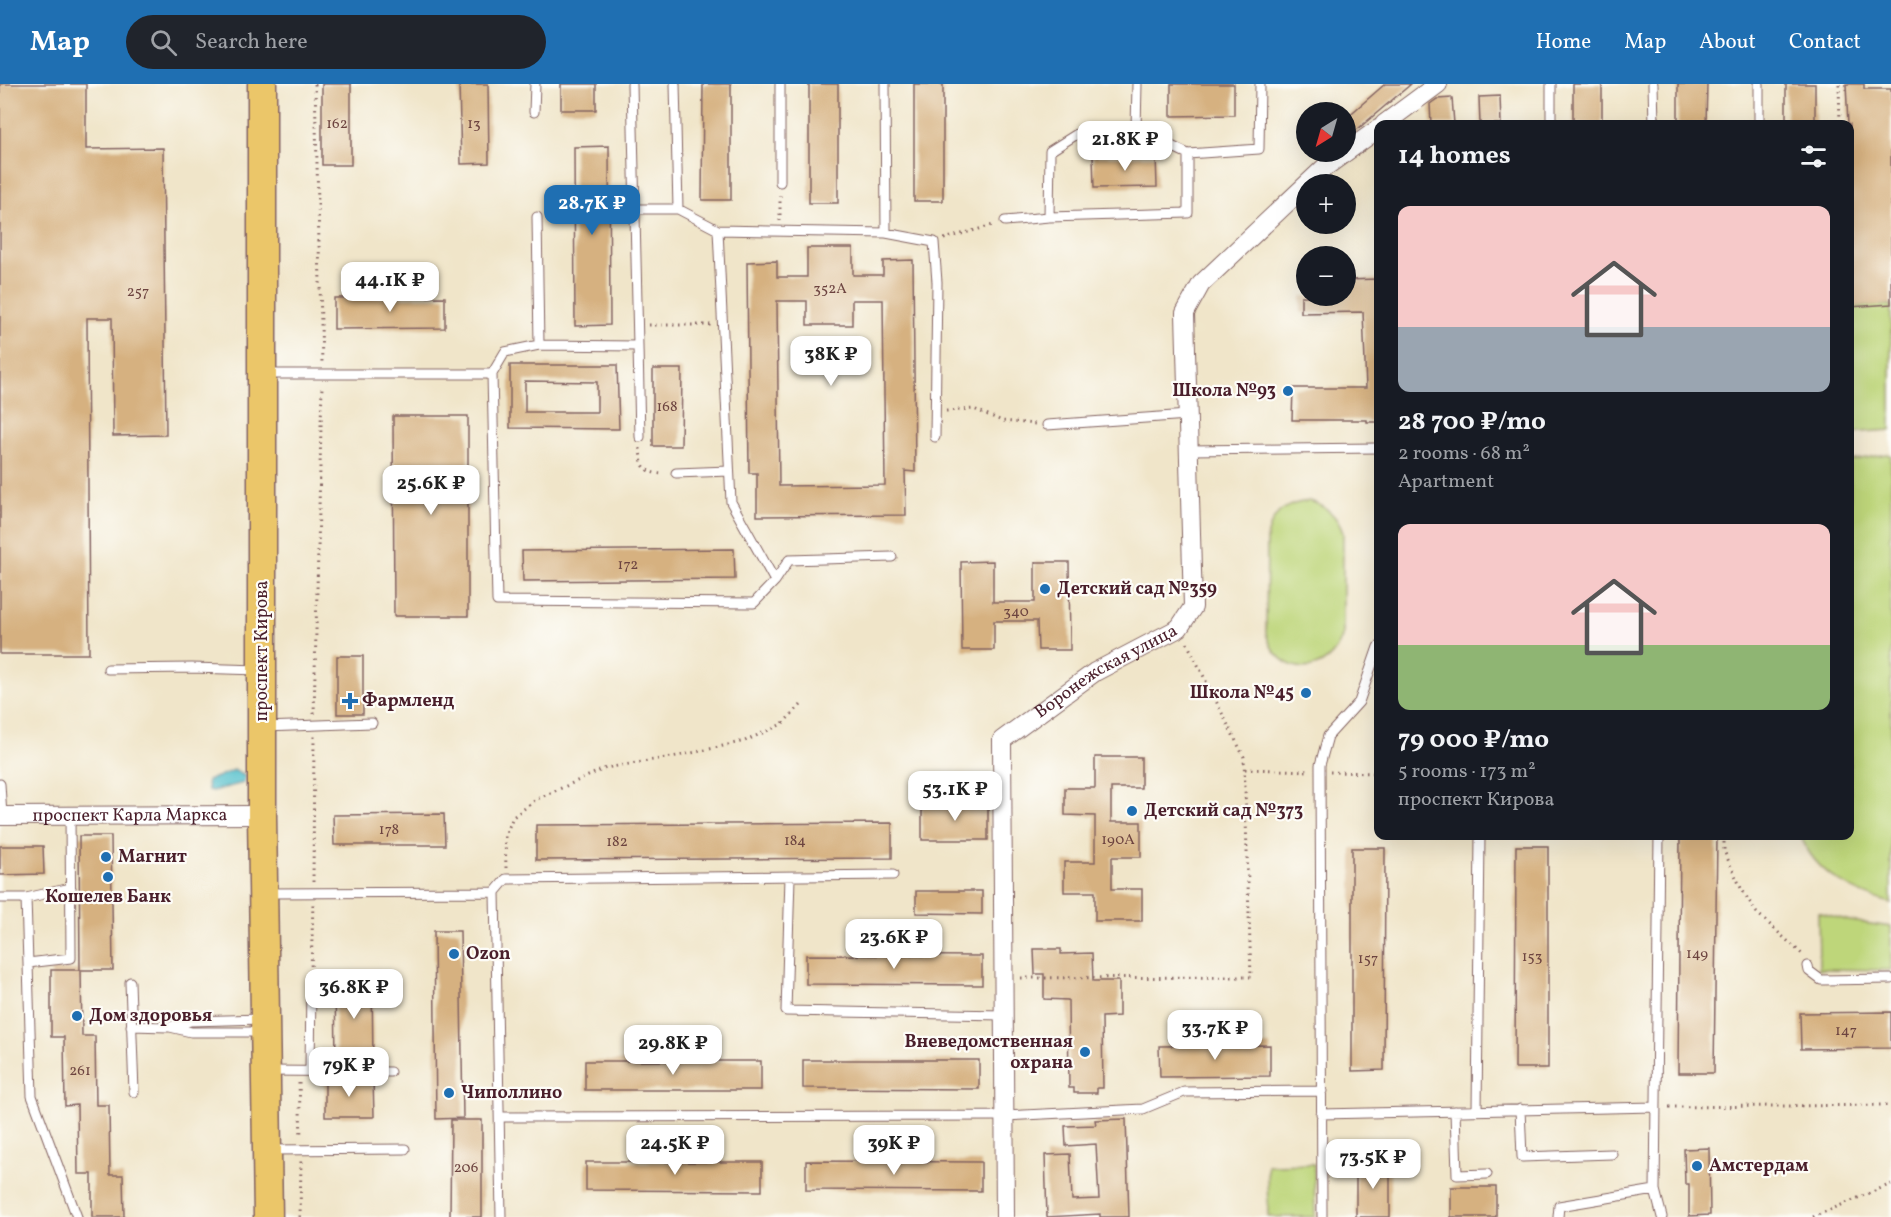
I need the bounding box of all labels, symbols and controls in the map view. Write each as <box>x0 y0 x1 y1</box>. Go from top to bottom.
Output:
search box <box>126 15 546 69</box>
text: Map <box>30 23 90 62</box>
icon: search <box>147 26 180 59</box>
text: Search here <box>195 27 308 58</box>
text: Home <box>1536 28 1591 57</box>
text: Map <box>1624 28 1666 57</box>
text: About <box>1699 28 1756 57</box>
text: Contact <box>1789 28 1861 57</box>
north arrow <box>1296 102 1356 162</box>
map controls <box>1296 102 1356 306</box>
house number: 162 <box>326 114 348 135</box>
house number: 13 <box>467 114 481 135</box>
pin: 21.8K ₽ <box>1070 121 1180 172</box>
text: 21.8K ₽ <box>1091 126 1159 154</box>
text: 14 homes <box>1398 138 1511 174</box>
icon: filters <box>1797 140 1830 173</box>
button: + <box>1296 174 1356 234</box>
pin: 28.7K ₽ <box>537 185 647 236</box>
text: 28.7K ₽ <box>558 190 626 218</box>
icon: home <box>1560 245 1668 353</box>
button: − <box>1296 246 1356 306</box>
pin: 44.1K ₽ <box>335 262 445 313</box>
text: 44.1K ₽ <box>355 267 425 295</box>
house number: 352А <box>813 279 847 300</box>
house number: 257 <box>127 282 149 303</box>
pin: 38K ₽ <box>789 336 873 387</box>
text: 38K ₽ <box>804 341 858 369</box>
place label: Школа №93 <box>1172 379 1276 404</box>
marker: Школа №93 <box>1281 384 1295 398</box>
house number: 168 <box>656 397 678 418</box>
text: 28 700 ₽/mo <box>1398 404 1546 440</box>
text: 2 rooms · 68 m² <box>1398 440 1530 468</box>
pin: 25.6K ₽ <box>376 465 486 516</box>
text: Apartment <box>1398 468 1494 496</box>
text: 25.6K ₽ <box>397 470 465 498</box>
house number: 172 <box>618 555 638 576</box>
icon: home <box>1560 563 1668 671</box>
place label: Детский сад №359 <box>1057 577 1217 602</box>
street label: проспект Кирова <box>250 581 275 721</box>
marker: Детский сад №359 <box>1038 582 1052 596</box>
house number: 340 <box>1003 602 1029 623</box>
street label: Воронежская улица <box>1030 618 1182 725</box>
place label: Школа №45 <box>1190 681 1294 706</box>
marker: Школа №45 <box>1299 686 1313 700</box>
place label: Фармленд <box>362 689 454 714</box>
marker: Фармленд <box>343 694 357 708</box>
text: 79 000 ₽/mo <box>1398 722 1549 758</box>
text: 5 rooms · 173 m² <box>1398 758 1536 786</box>
pin: 53.1K ₽ <box>900 771 1010 822</box>
text: 53.1K ₽ <box>922 776 988 804</box>
text: проспект Кирова <box>1398 786 1554 814</box>
place label: Детский сад №373 <box>1144 799 1303 824</box>
street label: проспект Карла Маркса <box>32 803 228 828</box>
marker: Детский сад №373 <box>1125 804 1139 818</box>
house number: 178 <box>379 820 399 841</box>
house number: 190А <box>1101 830 1135 851</box>
house number: 184 <box>784 831 806 852</box>
house number: 182 <box>606 832 628 853</box>
place label: Магнит <box>118 845 187 870</box>
marker: Магнит <box>99 850 113 864</box>
marker: Кошелев Банк <box>101 870 115 884</box>
place label: Кошелев Банк <box>45 885 171 910</box>
pin: 23.6K ₽ <box>839 919 949 970</box>
text: 23.6K ₽ <box>859 924 929 952</box>
place label: Ozon <box>466 942 511 967</box>
house number: 149 <box>1686 944 1708 965</box>
marker: Ozon <box>447 947 461 961</box>
house number: 153 <box>1522 947 1542 968</box>
house number: 157 <box>1358 949 1378 970</box>
pin: 36.8K ₽ <box>299 969 409 1020</box>
text: 36.8K ₽ <box>319 974 389 1002</box>
place label: Дом здоровья <box>89 1004 212 1029</box>
marker: Дом здоровья <box>70 1009 84 1023</box>
pin: 33.7K ₽ <box>1160 1010 1270 1061</box>
text: 33.7K ₽ <box>1181 1015 1249 1043</box>
house number: 147 <box>1835 1021 1857 1042</box>
pin: 29.8K ₽ <box>618 1025 728 1076</box>
text: 29.8K ₽ <box>638 1030 708 1058</box>
place label: Вневедомственная охрана <box>904 1030 1073 1076</box>
marker: Вневедомственная охрана <box>1078 1045 1092 1059</box>
pin: 79K ₽ <box>307 1047 391 1098</box>
text: 79K ₽ <box>323 1052 375 1080</box>
house number: 261 <box>69 1061 91 1082</box>
place label: Чиполлино <box>461 1081 562 1106</box>
marker: Чиполлино <box>442 1086 456 1100</box>
pin: 24.5K ₽ <box>620 1125 730 1176</box>
pin: 39K ₽ <box>852 1125 936 1176</box>
text: 24.5K ₽ <box>640 1130 710 1158</box>
text: 39K ₽ <box>867 1130 921 1158</box>
pin: 73.5K ₽ <box>1318 1139 1428 1190</box>
text: 73.5K ₽ <box>1340 1144 1406 1172</box>
place label: Амстердам <box>1709 1154 1809 1179</box>
house number: 206 <box>454 1158 478 1179</box>
marker: Амстердам <box>1690 1159 1704 1173</box>

